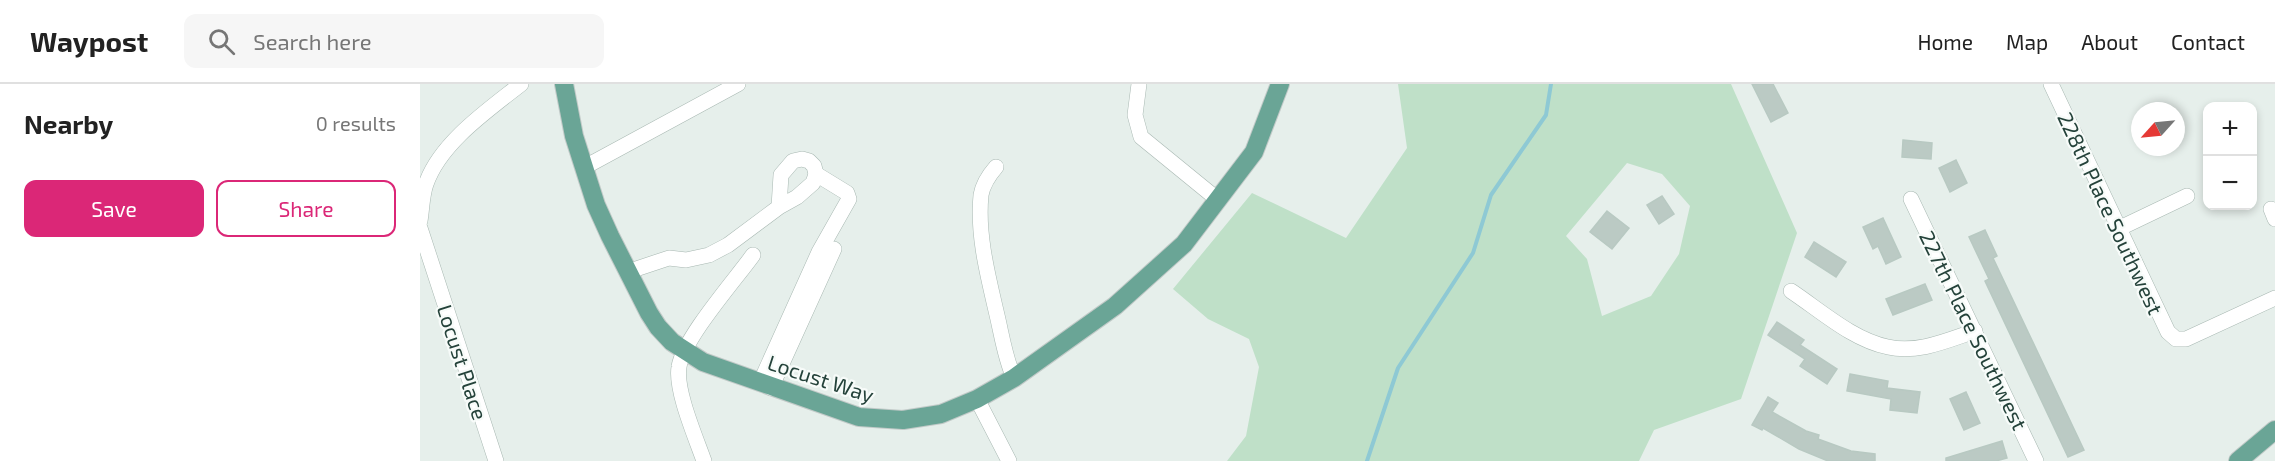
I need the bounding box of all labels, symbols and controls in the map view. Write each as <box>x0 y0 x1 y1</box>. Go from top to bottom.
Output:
search box <box>184 14 604 68</box>
text: Waypost <box>30 24 148 58</box>
icon: search <box>205 25 238 58</box>
text: Search here <box>253 28 372 54</box>
text: Home <box>1917 29 1973 54</box>
text: Map <box>2006 29 2048 54</box>
text: About <box>2081 29 2138 54</box>
text: Contact <box>2171 29 2245 54</box>
north arrow <box>2131 102 2185 156</box>
map controls <box>2203 102 2257 210</box>
button: + <box>2203 102 2257 156</box>
text: Nearby <box>24 108 113 139</box>
street label: 228th Place Southwest <box>2053 108 2169 318</box>
text: 0 results <box>316 111 396 135</box>
button: − <box>2203 156 2257 210</box>
button: Save <box>24 180 204 237</box>
button: Share <box>216 180 396 237</box>
street label: 227th Place Southwest <box>1915 226 2033 434</box>
street label: Locust Place <box>433 301 493 423</box>
street label: Locust Way <box>765 349 877 407</box>

